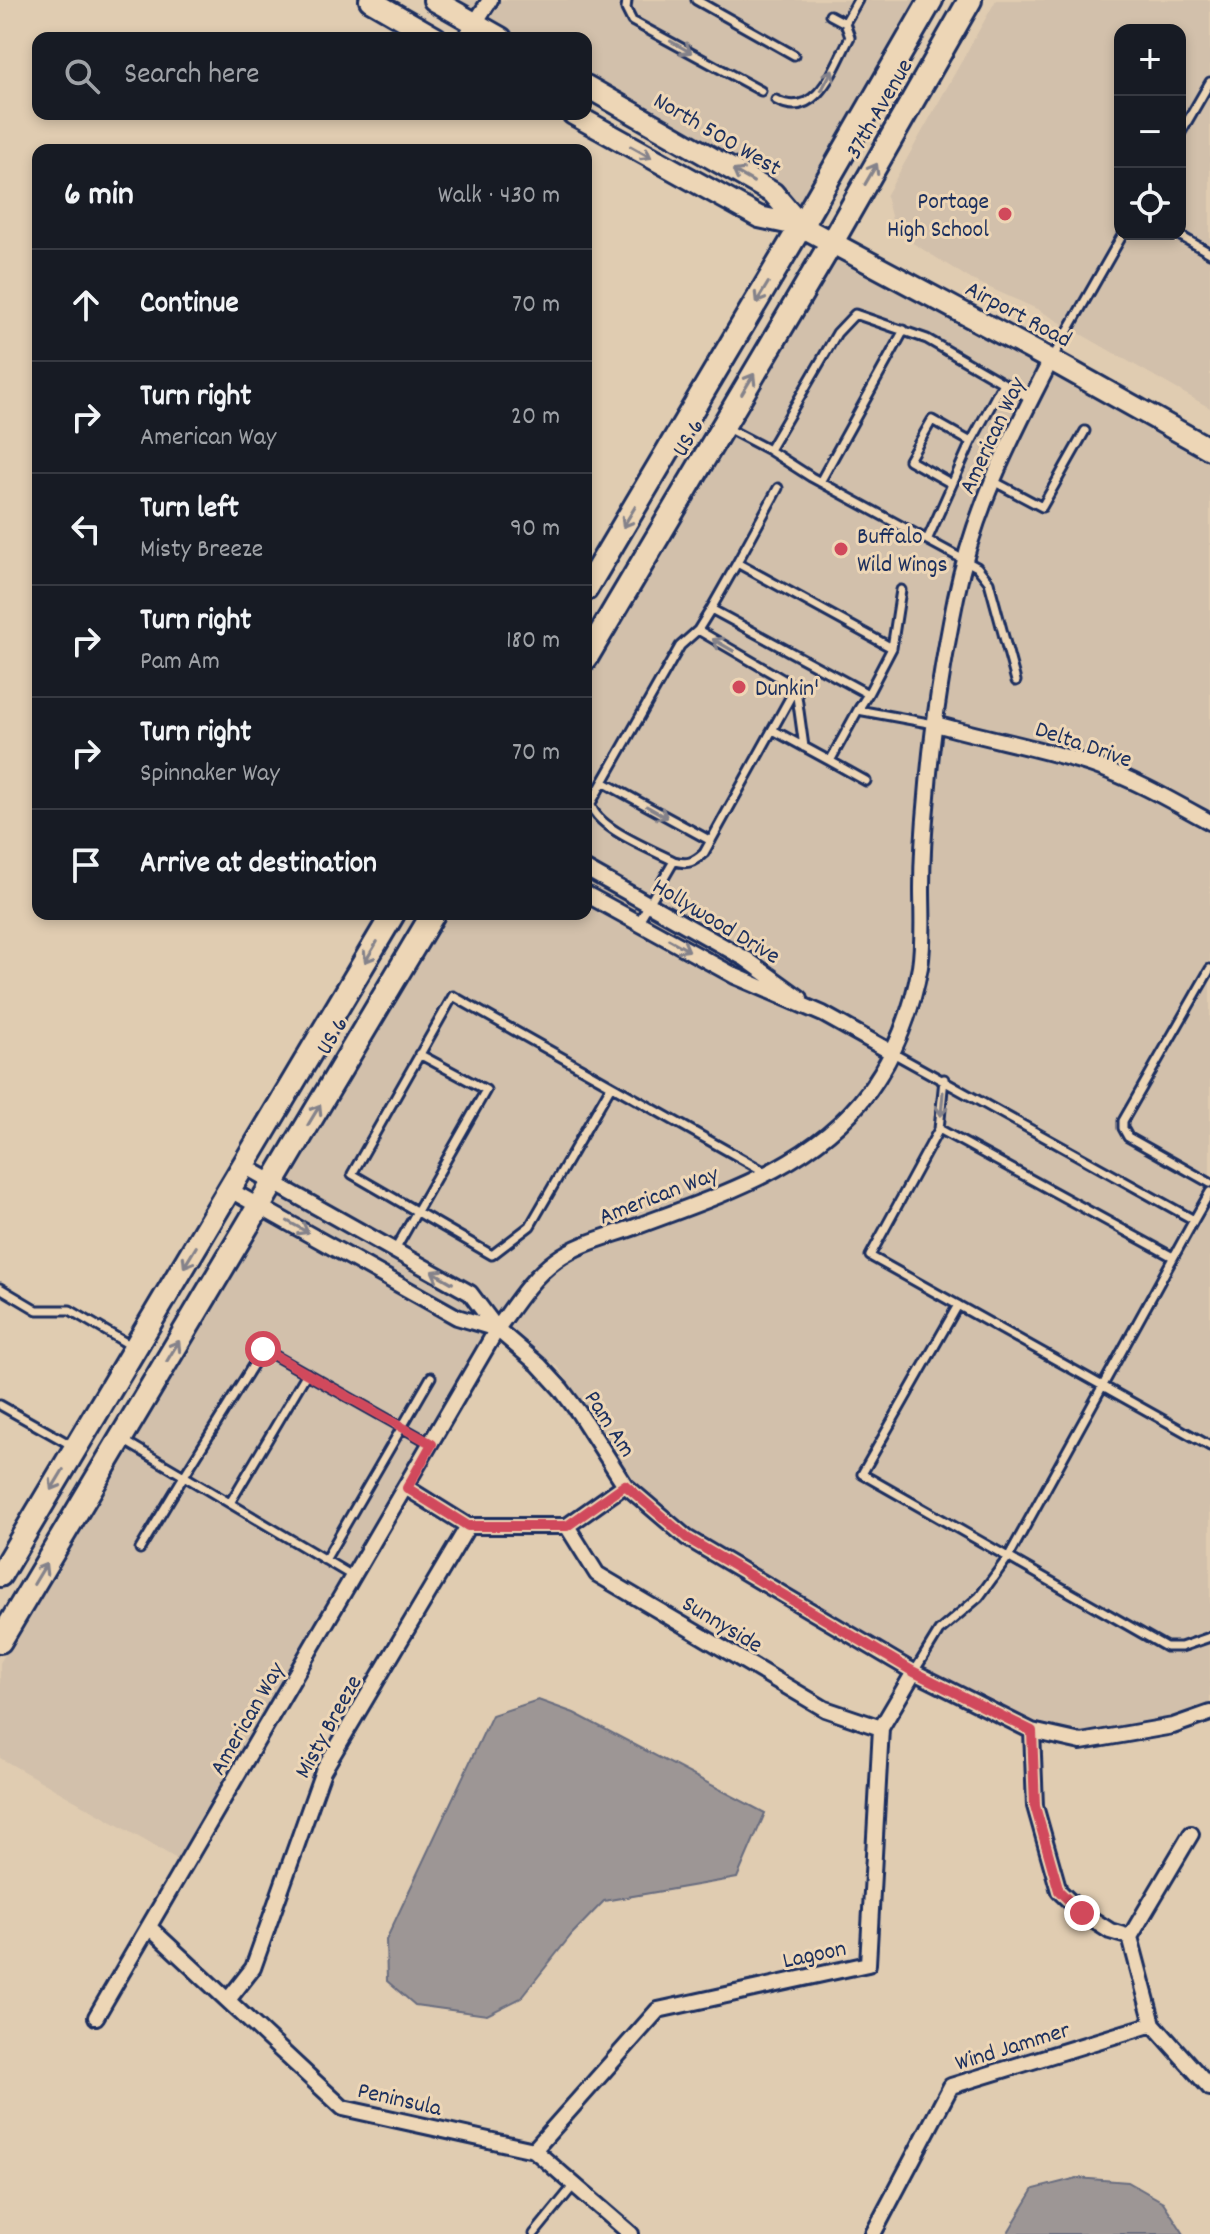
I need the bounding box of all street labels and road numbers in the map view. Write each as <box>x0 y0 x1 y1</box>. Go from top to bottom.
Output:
street label: 37th Avenue <box>838 53 923 166</box>
street label: North 500 West <box>646 85 787 186</box>
street label: Airport Road <box>958 273 1077 358</box>
street label: American Way <box>952 371 1036 500</box>
street label: US 6 <box>665 413 714 464</box>
street label: Delta Drive <box>1030 713 1136 778</box>
street label: Hollywood Drive <box>645 871 786 974</box>
street label: US 6 <box>309 1011 358 1062</box>
street label: American Way <box>594 1158 725 1235</box>
street label: Pam Am <box>574 1384 643 1465</box>
street label: Sunnyside <box>674 1588 768 1663</box>
street label: American Way <box>202 1655 295 1782</box>
street label: Misty Breeze <box>287 1669 372 1785</box>
street label: Lagoon <box>780 1933 849 1979</box>
street label: Wind Jammer <box>951 2014 1075 2081</box>
street label: Peninsula <box>354 2075 445 2127</box>

